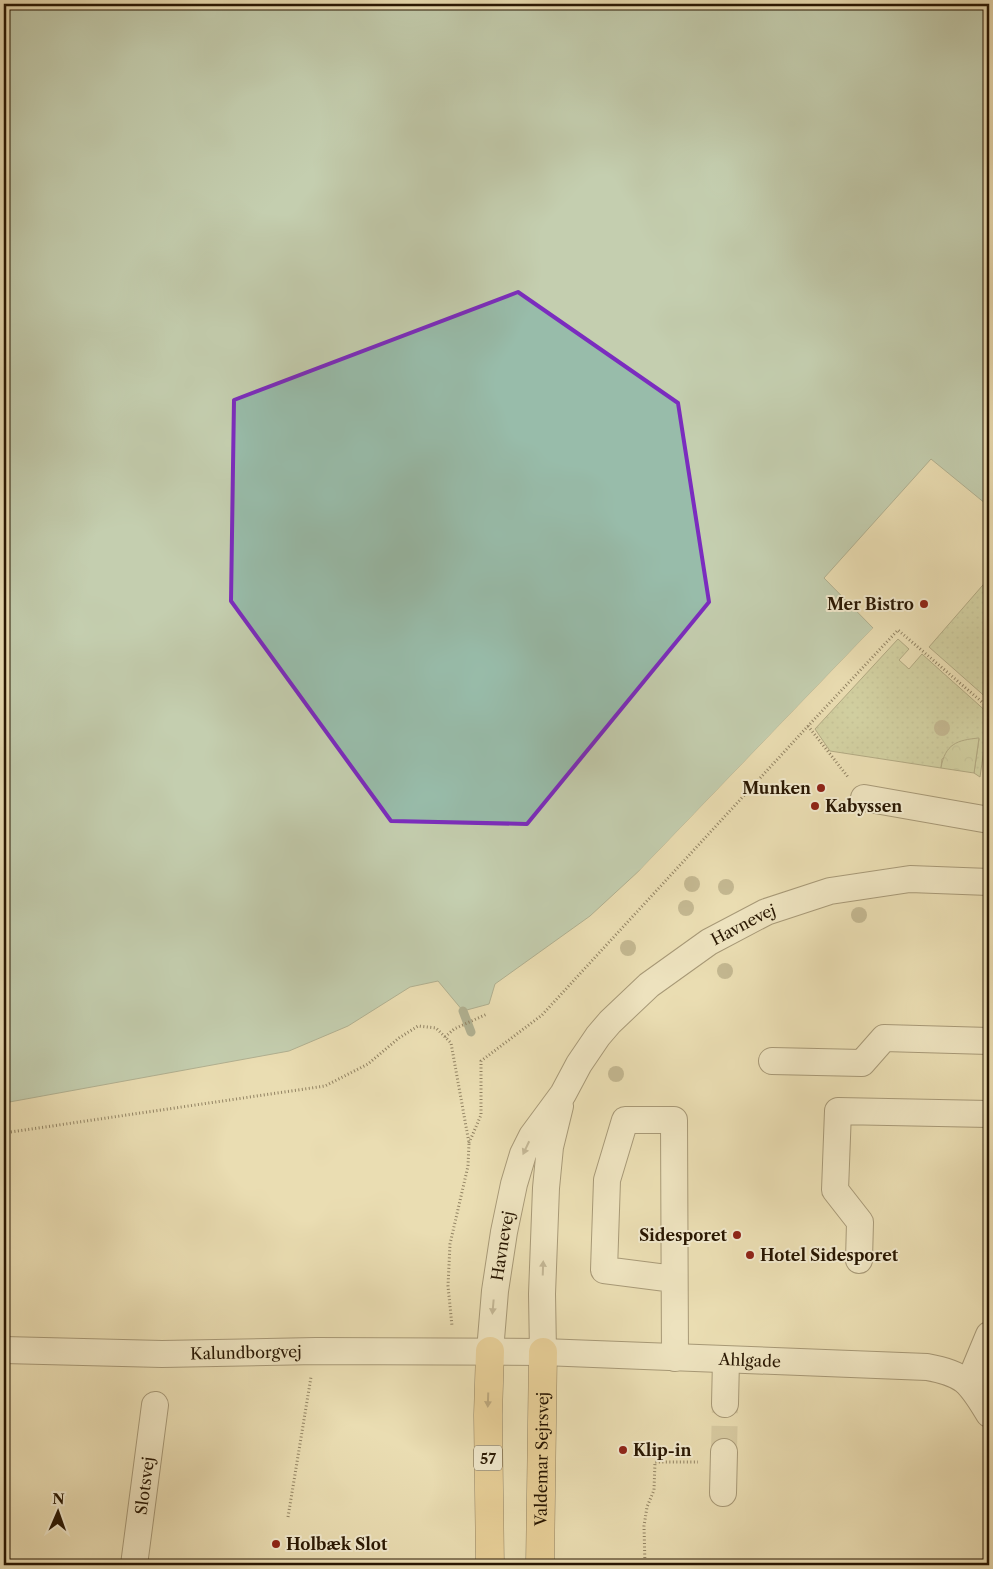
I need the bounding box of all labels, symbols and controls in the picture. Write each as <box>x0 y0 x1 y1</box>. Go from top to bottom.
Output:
place label: Mer Bistro <box>827 594 914 614</box>
marker: Mer Bistro <box>918 598 930 610</box>
place label: Munken <box>742 778 811 798</box>
marker: Munken <box>815 782 827 794</box>
place label: Kabyssen <box>825 796 902 816</box>
marker: Kabyssen <box>809 800 821 812</box>
street label: Havnevej <box>707 900 778 949</box>
one-way arrow <box>522 1141 531 1156</box>
street label: Havnevej <box>487 1209 518 1282</box>
place label: Sidesporet <box>639 1225 728 1245</box>
marker: Sidesporet <box>731 1229 743 1241</box>
place label: Hotel Sidesporet <box>760 1245 899 1265</box>
marker: Hotel Sidesporet <box>744 1249 756 1261</box>
one-way arrow <box>539 1260 547 1276</box>
one-way arrow <box>489 1299 497 1315</box>
street label: Kalundborgvej <box>190 1341 302 1363</box>
street label: Ahlgade <box>717 1349 781 1371</box>
one-way arrow <box>484 1392 492 1408</box>
street label: Valdemar Sejrsvej <box>531 1392 552 1527</box>
place label: Klip-in <box>633 1440 691 1460</box>
marker: Klip-in <box>617 1444 629 1456</box>
road number: 57 <box>474 1446 502 1470</box>
street label: Slotsvej <box>131 1455 158 1516</box>
north arrow <box>32 1486 82 1536</box>
text: N <box>52 1490 65 1508</box>
place label: Holbæk Slot <box>286 1534 388 1554</box>
marker: Holbæk Slot <box>270 1538 282 1550</box>

